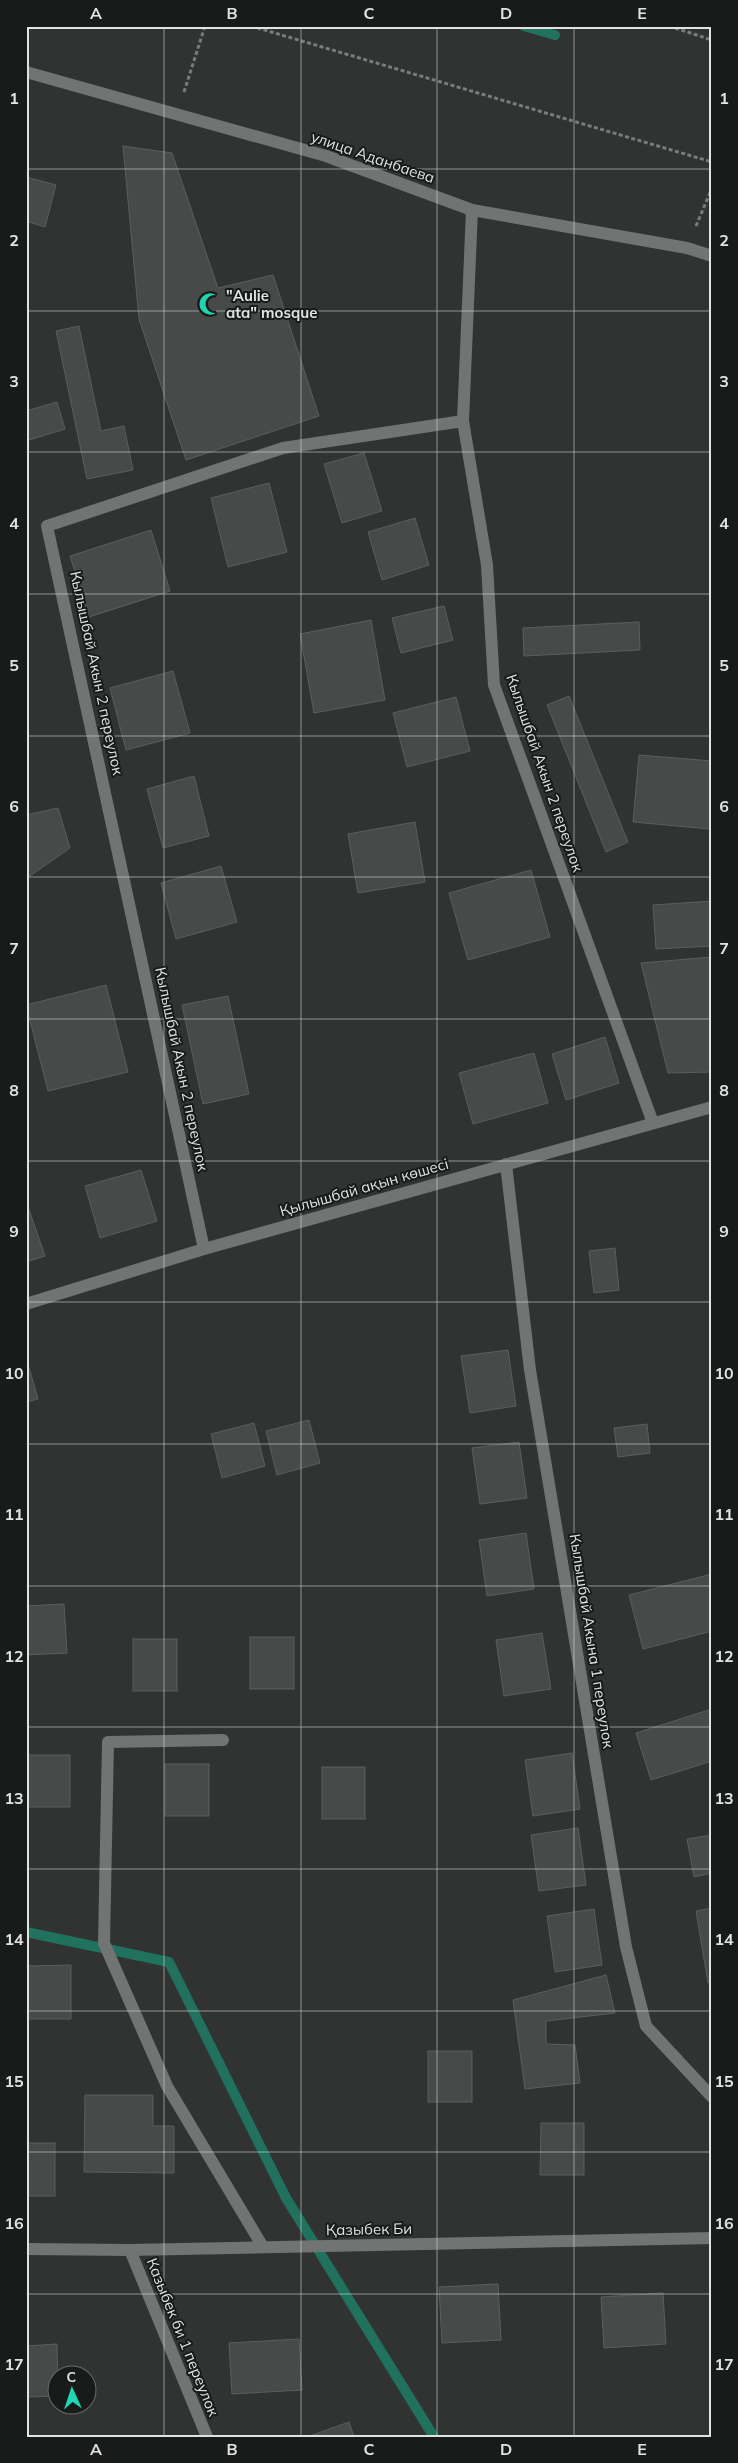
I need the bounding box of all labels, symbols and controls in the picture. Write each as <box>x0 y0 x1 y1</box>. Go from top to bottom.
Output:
text: A <box>90 3 102 23</box>
text: B <box>226 3 238 23</box>
text: C <box>364 3 375 23</box>
text: D <box>500 3 512 23</box>
text: E <box>637 3 647 23</box>
text: 1 <box>9 88 19 108</box>
text: 1 <box>719 88 729 108</box>
street label: улица Аданбаева <box>309 127 437 187</box>
text: 2 <box>9 230 19 250</box>
text: 2 <box>719 230 729 250</box>
place label: "Aulie ata" mosque <box>226 286 317 322</box>
mosque icon: "Aulie ata" mosque <box>197 291 223 317</box>
text: 3 <box>9 371 19 391</box>
text: 3 <box>719 371 729 391</box>
text: 4 <box>9 513 19 533</box>
text: 4 <box>719 513 729 533</box>
street label: Кылышбай Акын 2 переулок <box>66 569 128 778</box>
text: 5 <box>9 655 19 675</box>
text: 5 <box>719 655 729 675</box>
street label: Кылышбай Акын 2 переулок <box>502 672 588 875</box>
text: 6 <box>9 796 19 816</box>
text: 6 <box>719 796 729 816</box>
text: 7 <box>9 938 19 958</box>
text: 7 <box>719 938 729 958</box>
street label: Кылышбай Акын 2 переулок <box>151 965 213 1174</box>
text: 8 <box>9 1080 19 1100</box>
text: 8 <box>719 1080 729 1100</box>
street label: Қылышбай ақын көшесі <box>277 1154 451 1220</box>
text: 9 <box>9 1221 19 1241</box>
text: 9 <box>719 1221 729 1241</box>
text: 10 <box>4 1363 24 1383</box>
text: 10 <box>714 1363 734 1383</box>
text: 11 <box>4 1504 24 1524</box>
text: 11 <box>714 1504 734 1524</box>
street label: Кылышбай Акына 1 переулок <box>566 1532 619 1751</box>
text: 12 <box>4 1646 24 1666</box>
text: 12 <box>714 1646 734 1666</box>
text: 13 <box>4 1788 24 1808</box>
text: 13 <box>714 1788 734 1808</box>
text: 14 <box>4 1929 24 1949</box>
text: 14 <box>714 1929 734 1949</box>
text: 15 <box>4 2071 24 2091</box>
text: 15 <box>714 2071 734 2091</box>
text: 16 <box>4 2213 24 2233</box>
text: 16 <box>714 2213 734 2233</box>
street label: Қазыбек Би <box>326 2219 412 2239</box>
street label: Казыбек би 1 переулок <box>143 2255 224 2420</box>
text: 17 <box>4 2354 24 2374</box>
text: 17 <box>714 2354 734 2374</box>
north arrow <box>48 2366 98 2416</box>
text: С <box>66 2368 77 2386</box>
text: A <box>90 2439 102 2459</box>
text: B <box>226 2439 238 2459</box>
text: C <box>364 2439 375 2459</box>
text: D <box>500 2439 512 2459</box>
text: E <box>637 2439 647 2459</box>

